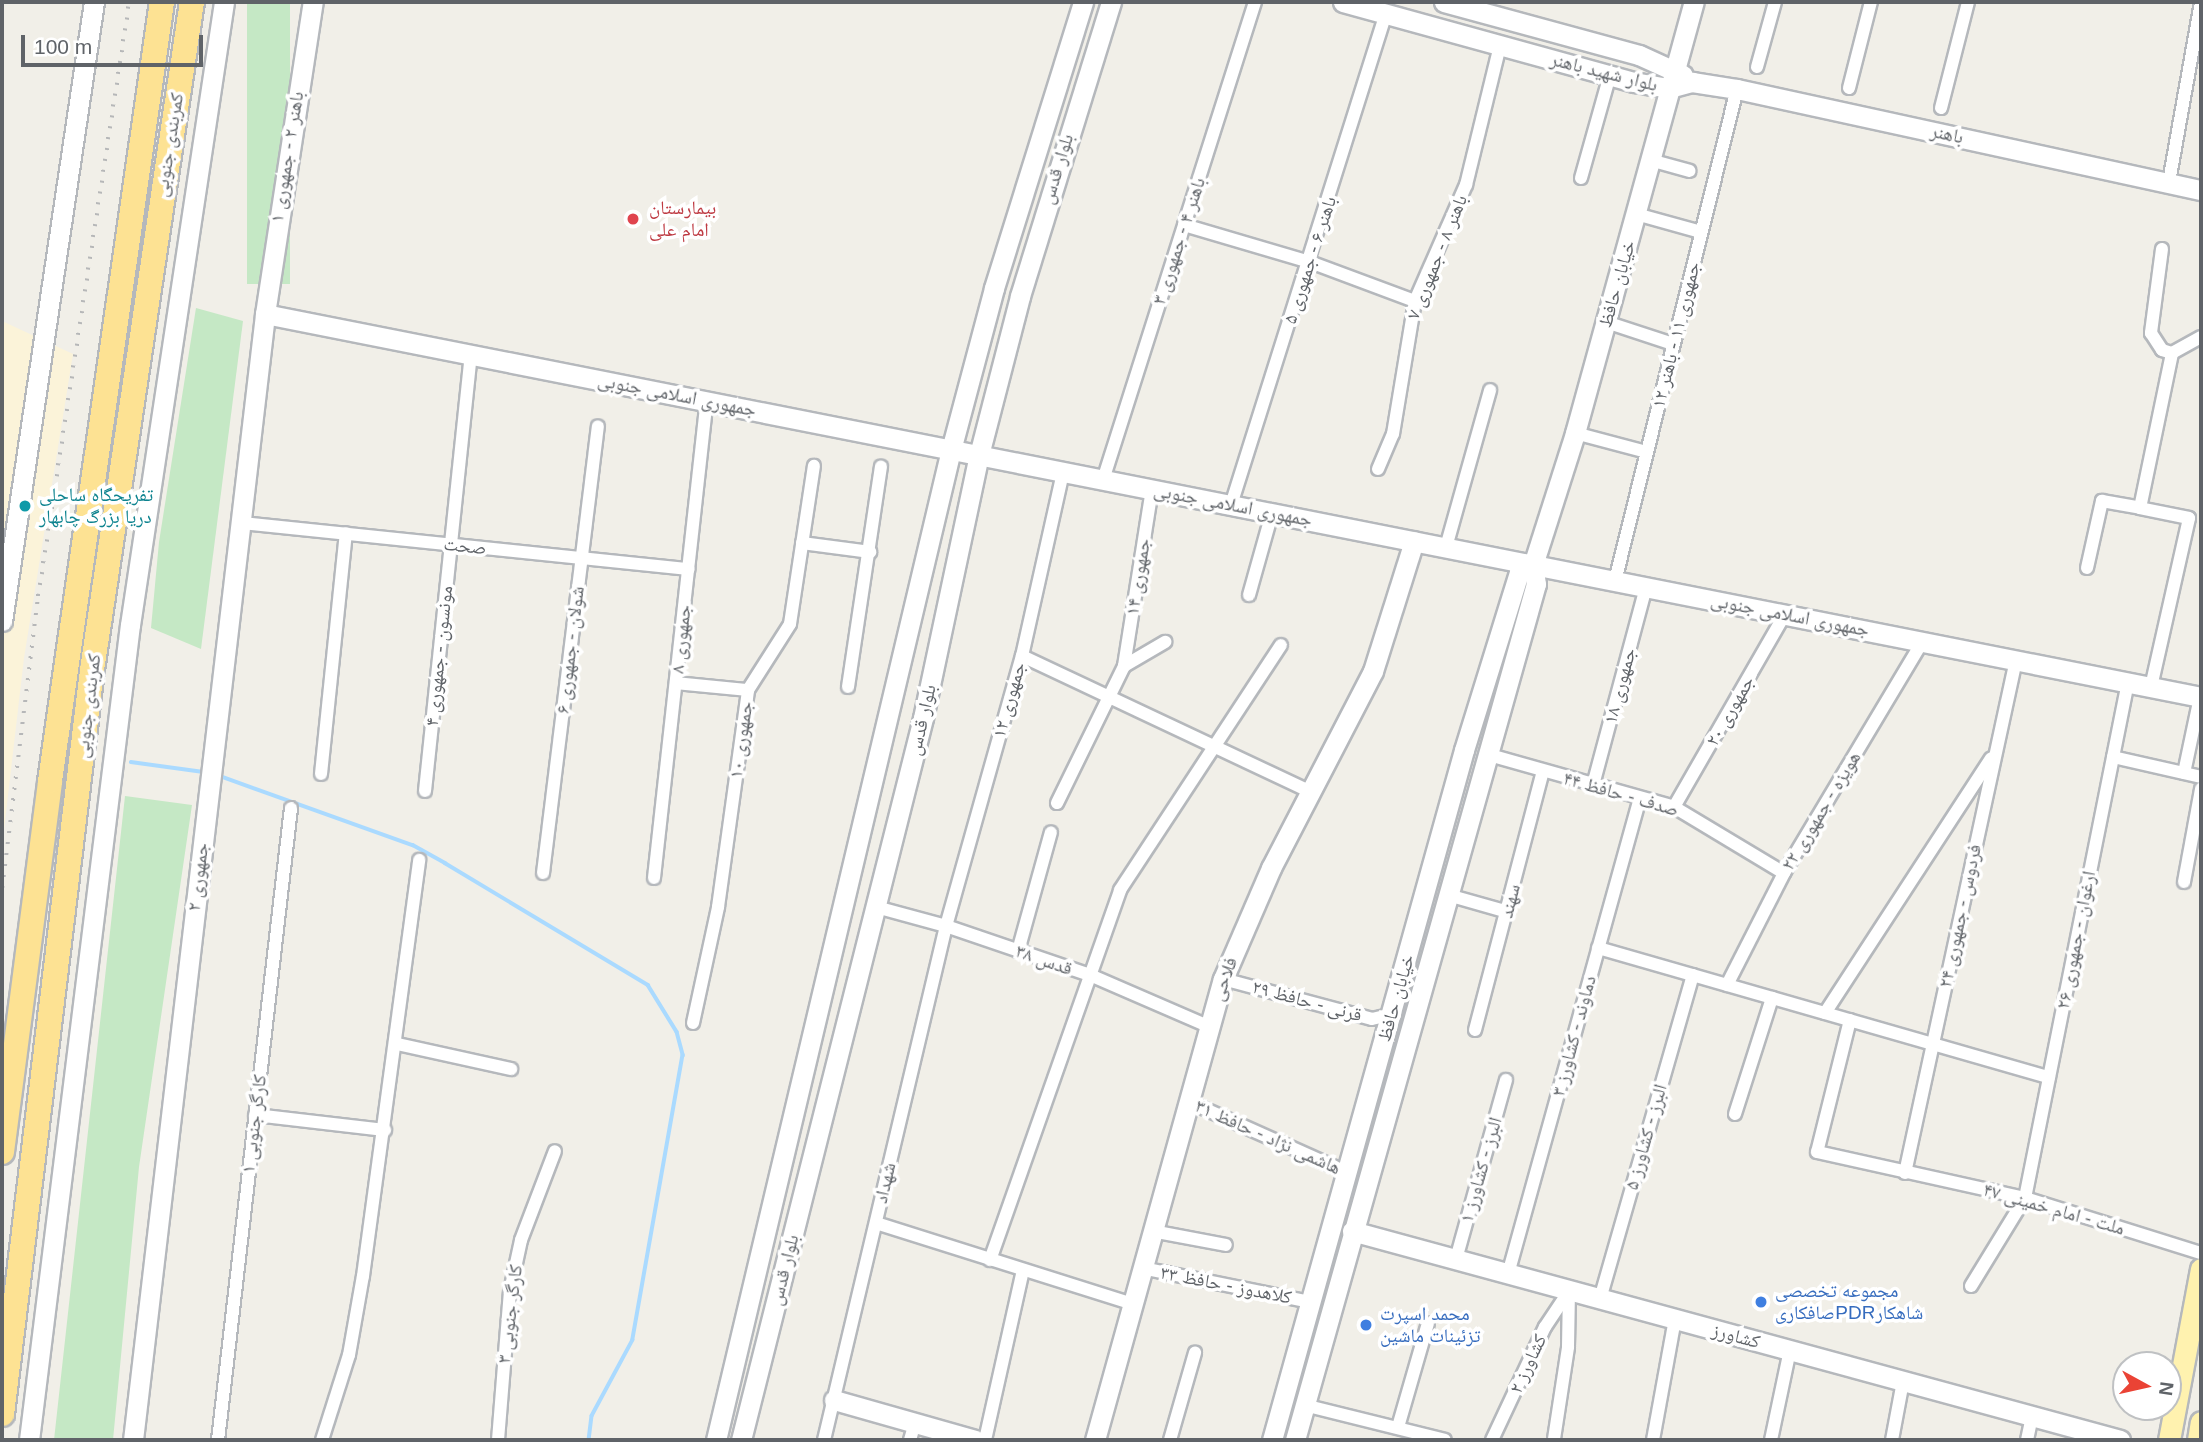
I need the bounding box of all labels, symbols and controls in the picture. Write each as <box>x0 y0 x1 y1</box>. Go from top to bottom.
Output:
scale bar <box>24 21 206 65</box>
text: 100 m <box>34 35 92 58</box>
street label: بلوار شهید باهنر <box>1548 48 1660 96</box>
street label: باهنر ۲ - جمهوری ۱ <box>265 90 309 224</box>
street label: کمربندی جنوبی <box>150 91 188 199</box>
street label: باهنر <box>1929 119 1965 149</box>
street label: بلوار قدس <box>1036 131 1078 207</box>
street label: باهنر ۴ - جمهوری ۳ <box>1148 174 1210 308</box>
street label: باهنر ۸ - جمهوری ۷ <box>1402 191 1472 323</box>
street label: باهنر ۶ - جمهوری ۵ <box>1279 193 1341 327</box>
place label: بیمارستان امام علی <box>649 197 716 241</box>
marker: بیمارستان امام علی <box>623 209 643 229</box>
street label: خیابان حافظ <box>1594 238 1640 330</box>
street label: جمهوری ۱۱ - باهنر ۱۲ <box>1647 260 1705 410</box>
street label: جمهوری اسلامی جنوبی <box>596 368 758 422</box>
street label: جمهوری اسلامی جنوبی <box>1152 478 1314 532</box>
place label: تفریحگاه ساحلی دریا بزرگ چابهار <box>39 484 153 528</box>
marker: تفریحگاه ساحلی دریا بزرگ چابهار <box>17 498 33 514</box>
street label: صحت <box>442 532 488 560</box>
street label: جمهوری ۱۴ <box>1121 537 1155 617</box>
street label: مونسون - جمهوری ۴ <box>420 585 458 727</box>
street label: شولان - جمهوری ۶ <box>551 585 589 715</box>
street label: جمهوری اسلامی جنوبی <box>1709 588 1871 642</box>
street label: جمهوری ۸ <box>666 604 696 674</box>
street label: جمهوری ۱۸ <box>1599 646 1641 726</box>
street label: کمربندی جنوبی <box>70 652 106 760</box>
street label: جمهوری ۱۲ <box>987 660 1031 740</box>
street label: جمهوری ۲۰ <box>1701 672 1759 750</box>
street label: بلوار قدس <box>903 682 941 758</box>
street label: جمهوری ۱۰ <box>724 700 758 780</box>
street label: هویزه - جمهوری ۲۲ <box>1777 747 1865 875</box>
street label: صدف - حافظ ۴۴ <box>1561 767 1681 821</box>
street label: جمهوری ۲ <box>182 841 214 913</box>
street label: فردوس - جمهوری ۲۴ <box>1934 842 1986 990</box>
street label: ارغوان - جمهوری ۲۶ <box>2051 869 2101 1011</box>
street label: سهند <box>1495 882 1525 920</box>
street label: قدس ۳۸ <box>1013 940 1075 980</box>
street label: خیابان حافظ <box>1373 952 1419 1044</box>
street label: فلاحی <box>1206 954 1242 1004</box>
street label: دماوند - کشاورز ۳ <box>1547 973 1601 1099</box>
street label: قرنی - حافظ ۲۹ <box>1250 975 1364 1027</box>
street label: کارگر جنوبی ۱ <box>237 1073 271 1175</box>
street label: البرز - کشاورز ۵ <box>1620 1082 1672 1192</box>
street label: هاشمی نژاد - حافظ ۳۱ <box>1192 1095 1344 1179</box>
street label: البرز - کشاورز ۱ <box>1455 1115 1507 1225</box>
street label: شهداد <box>869 1160 901 1206</box>
street label: ملت - امام خمینی ۴۷ <box>1981 1178 2127 1240</box>
street label: بلوار قدس <box>764 1232 804 1308</box>
street label: کلاهدوز - حافظ ۳۳ <box>1158 1261 1294 1309</box>
street label: کارگر جنوبی ۳ <box>493 1263 527 1365</box>
place label: مجموعه تخصصی صافکاریPDRشاهکار <box>1775 1280 1923 1324</box>
marker: مجموعه تخصصی صافکاریPDRشاهکار <box>1753 1294 1769 1310</box>
place label: محمد اسپرت تزئینات ماشین <box>1380 1303 1480 1347</box>
marker: محمد اسپرت تزئینات ماشین <box>1358 1317 1374 1333</box>
street label: کشاورز <box>1709 1319 1763 1353</box>
street label: کشاورز ۲ <box>1504 1331 1552 1397</box>
north arrow <box>2112 1351 2182 1421</box>
text: N <box>2155 1380 2178 1397</box>

